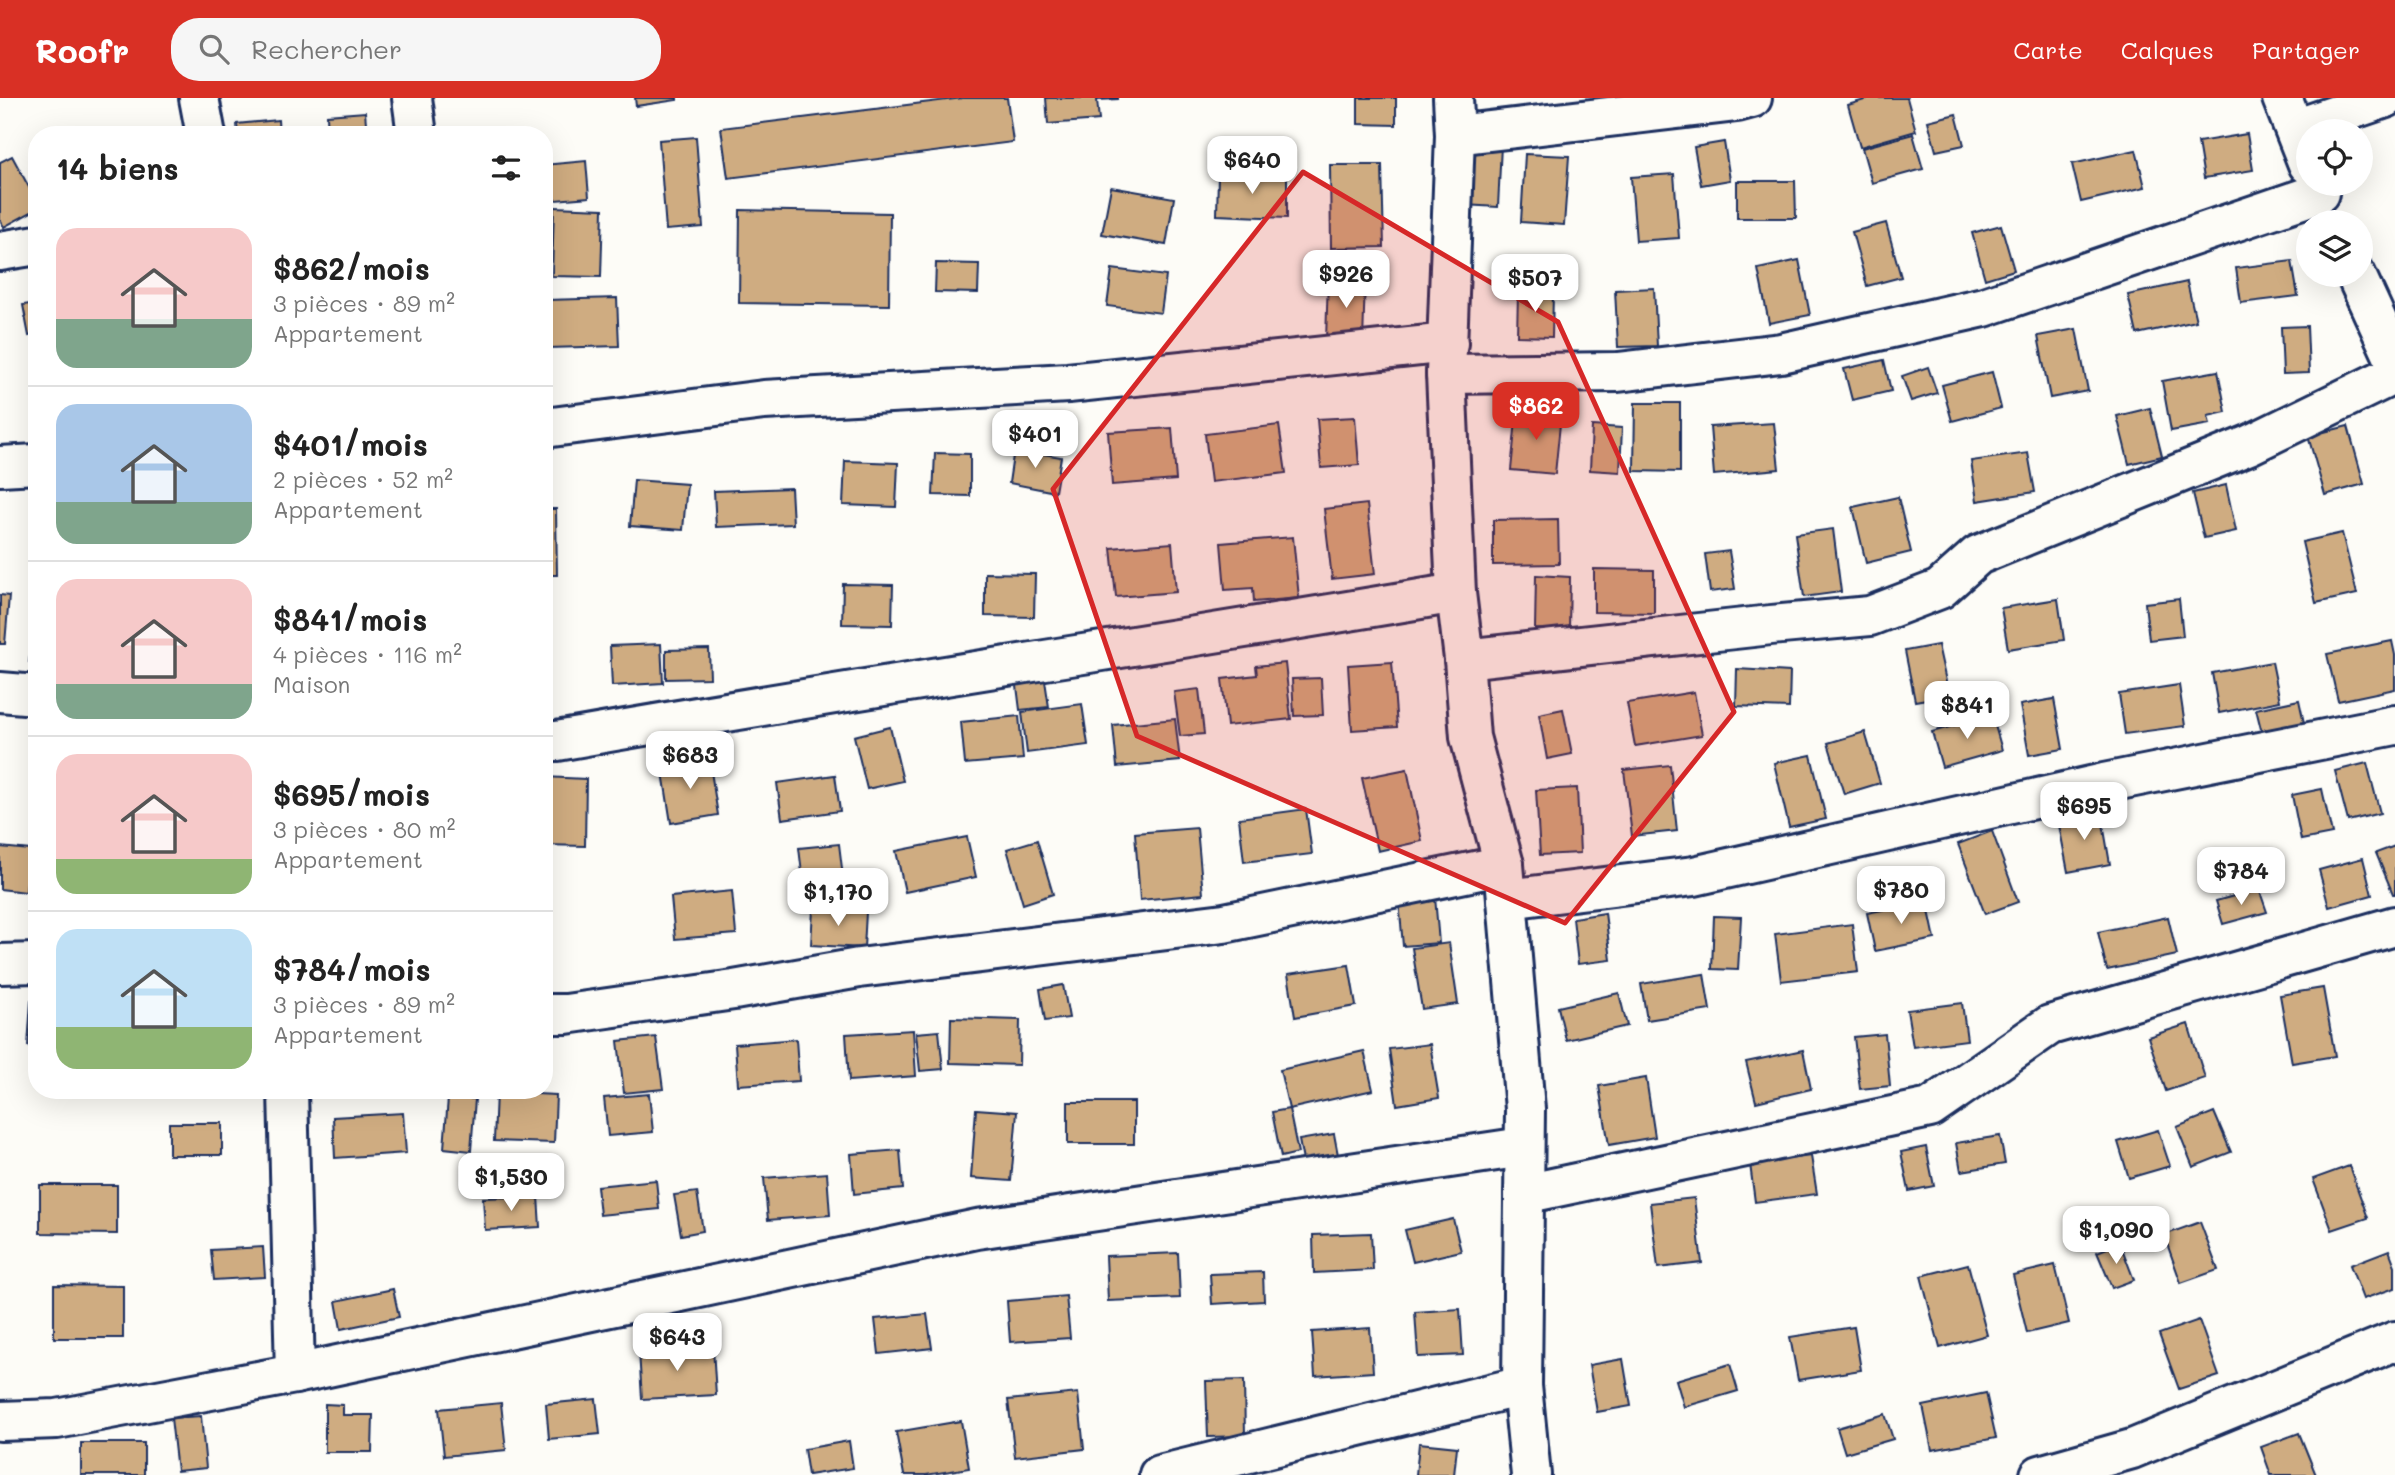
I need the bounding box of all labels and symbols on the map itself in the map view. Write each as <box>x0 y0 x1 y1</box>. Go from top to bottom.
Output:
pin: $640 <box>1211 136 1293 196</box>
pin: $926 <box>1305 250 1387 310</box>
pin: $507 <box>1494 254 1576 314</box>
pin: $862 <box>1495 382 1577 442</box>
pin: $401 <box>994 410 1076 470</box>
pin: $841 <box>1926 682 2008 741</box>
pin: $683 <box>649 732 731 791</box>
pin: $695 <box>2043 782 2125 842</box>
pin: $784 <box>2200 848 2282 907</box>
pin: $780 <box>1860 866 1942 926</box>
pin: $1,170 <box>781 868 895 928</box>
pin: $1,530 <box>454 1154 568 1213</box>
pin: $1,090 <box>2059 1206 2173 1266</box>
pin: $643 <box>636 1314 718 1373</box>

